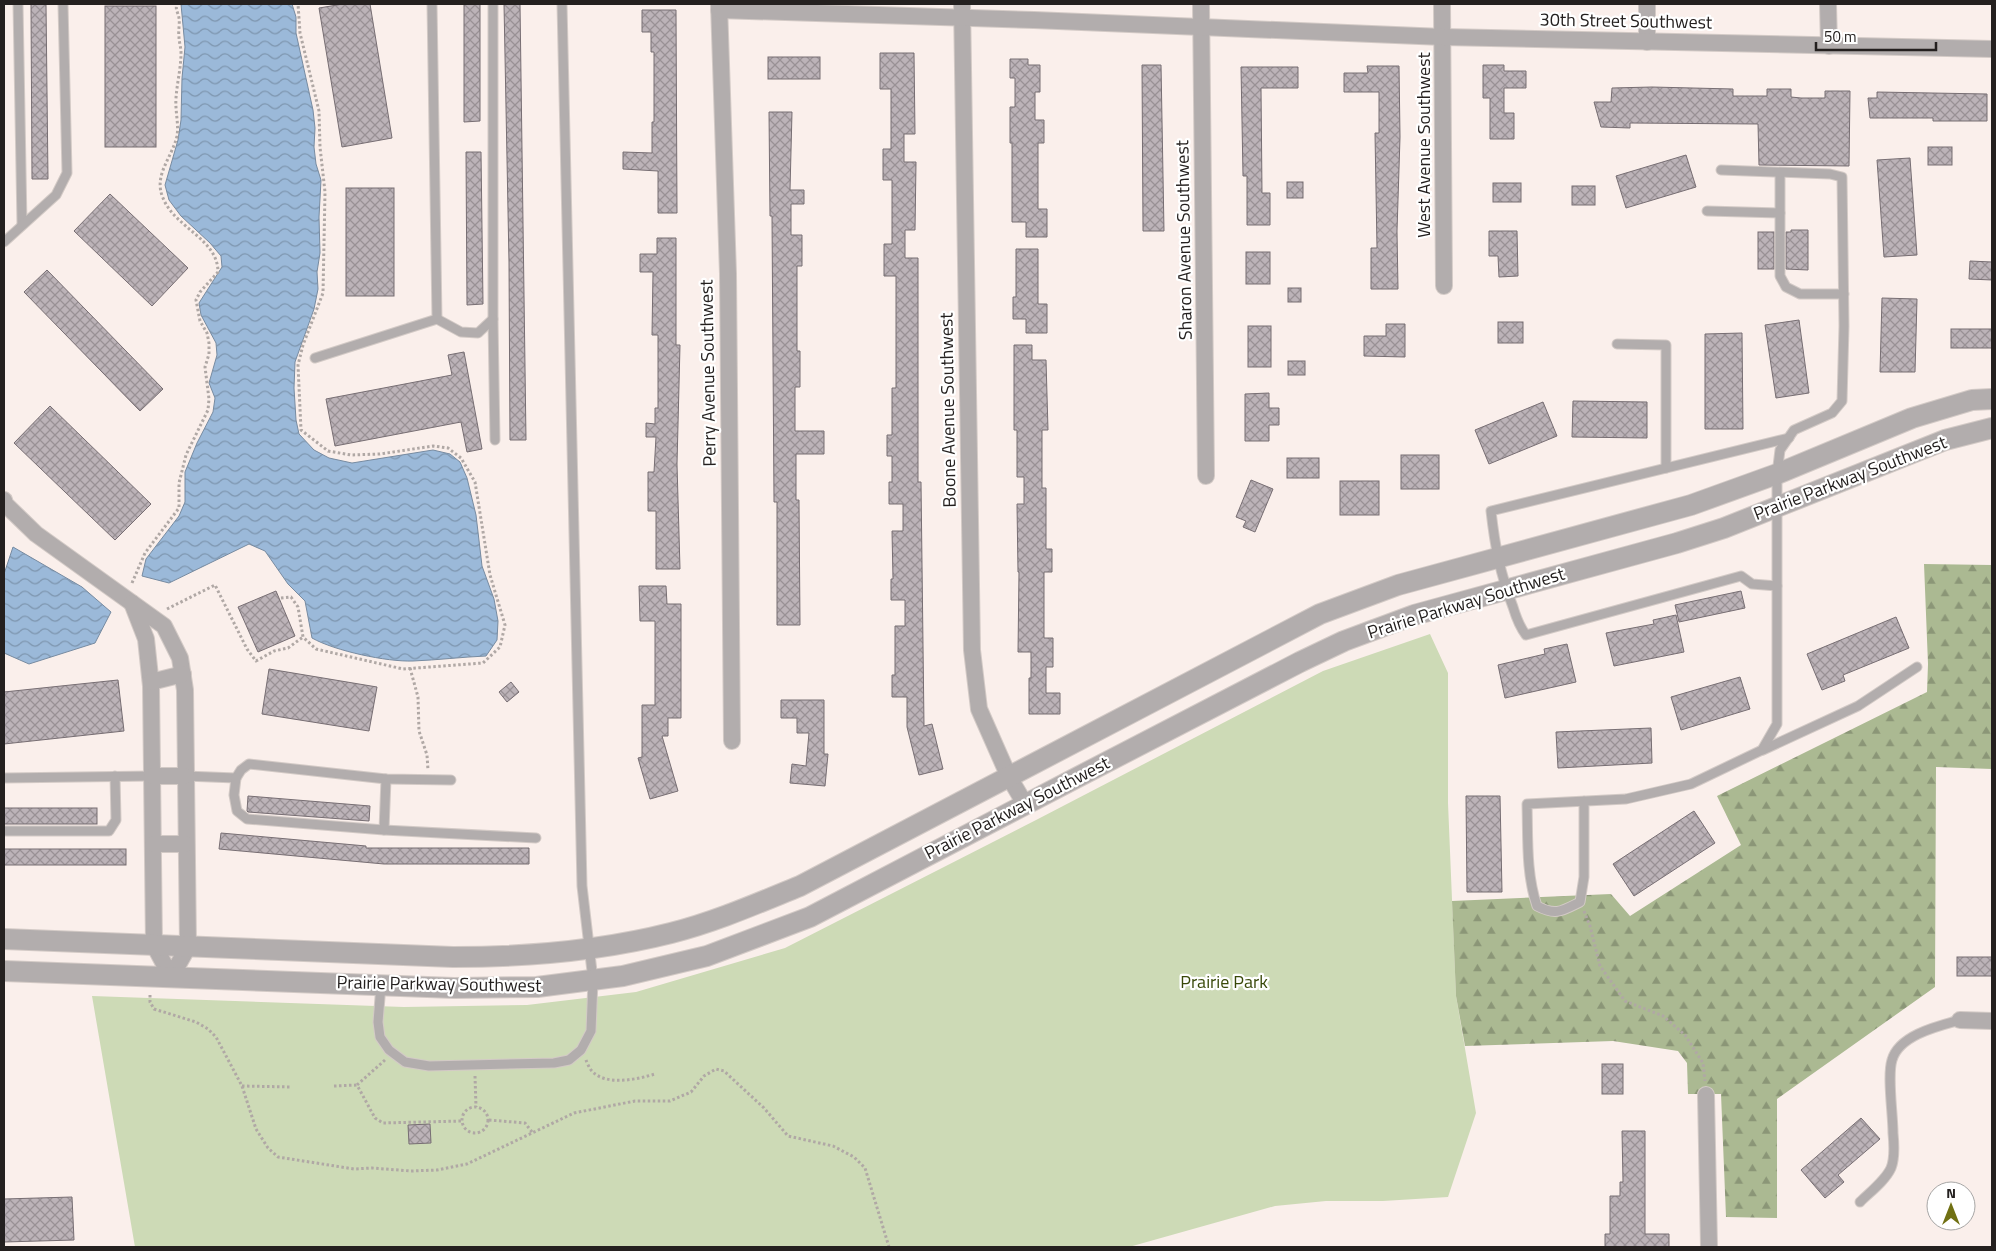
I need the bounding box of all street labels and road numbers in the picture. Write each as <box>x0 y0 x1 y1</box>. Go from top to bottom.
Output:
street label: 30th Street Southwest <box>1539 5 1713 36</box>
street label: West Avenue Southwest <box>1410 51 1437 238</box>
street label: Sharon Avenue Southwest <box>1168 139 1199 340</box>
street label: Perry Avenue Southwest <box>692 279 723 467</box>
street label: Boone Avenue Southwest <box>932 312 963 508</box>
street label: Prairie Parkway Southwest <box>1749 428 1951 527</box>
street label: Prairie Parkway Southwest <box>1364 559 1568 645</box>
street label: Prairie Parkway Southwest <box>919 749 1115 866</box>
street label: Prairie Parkway Southwest <box>336 968 542 999</box>

